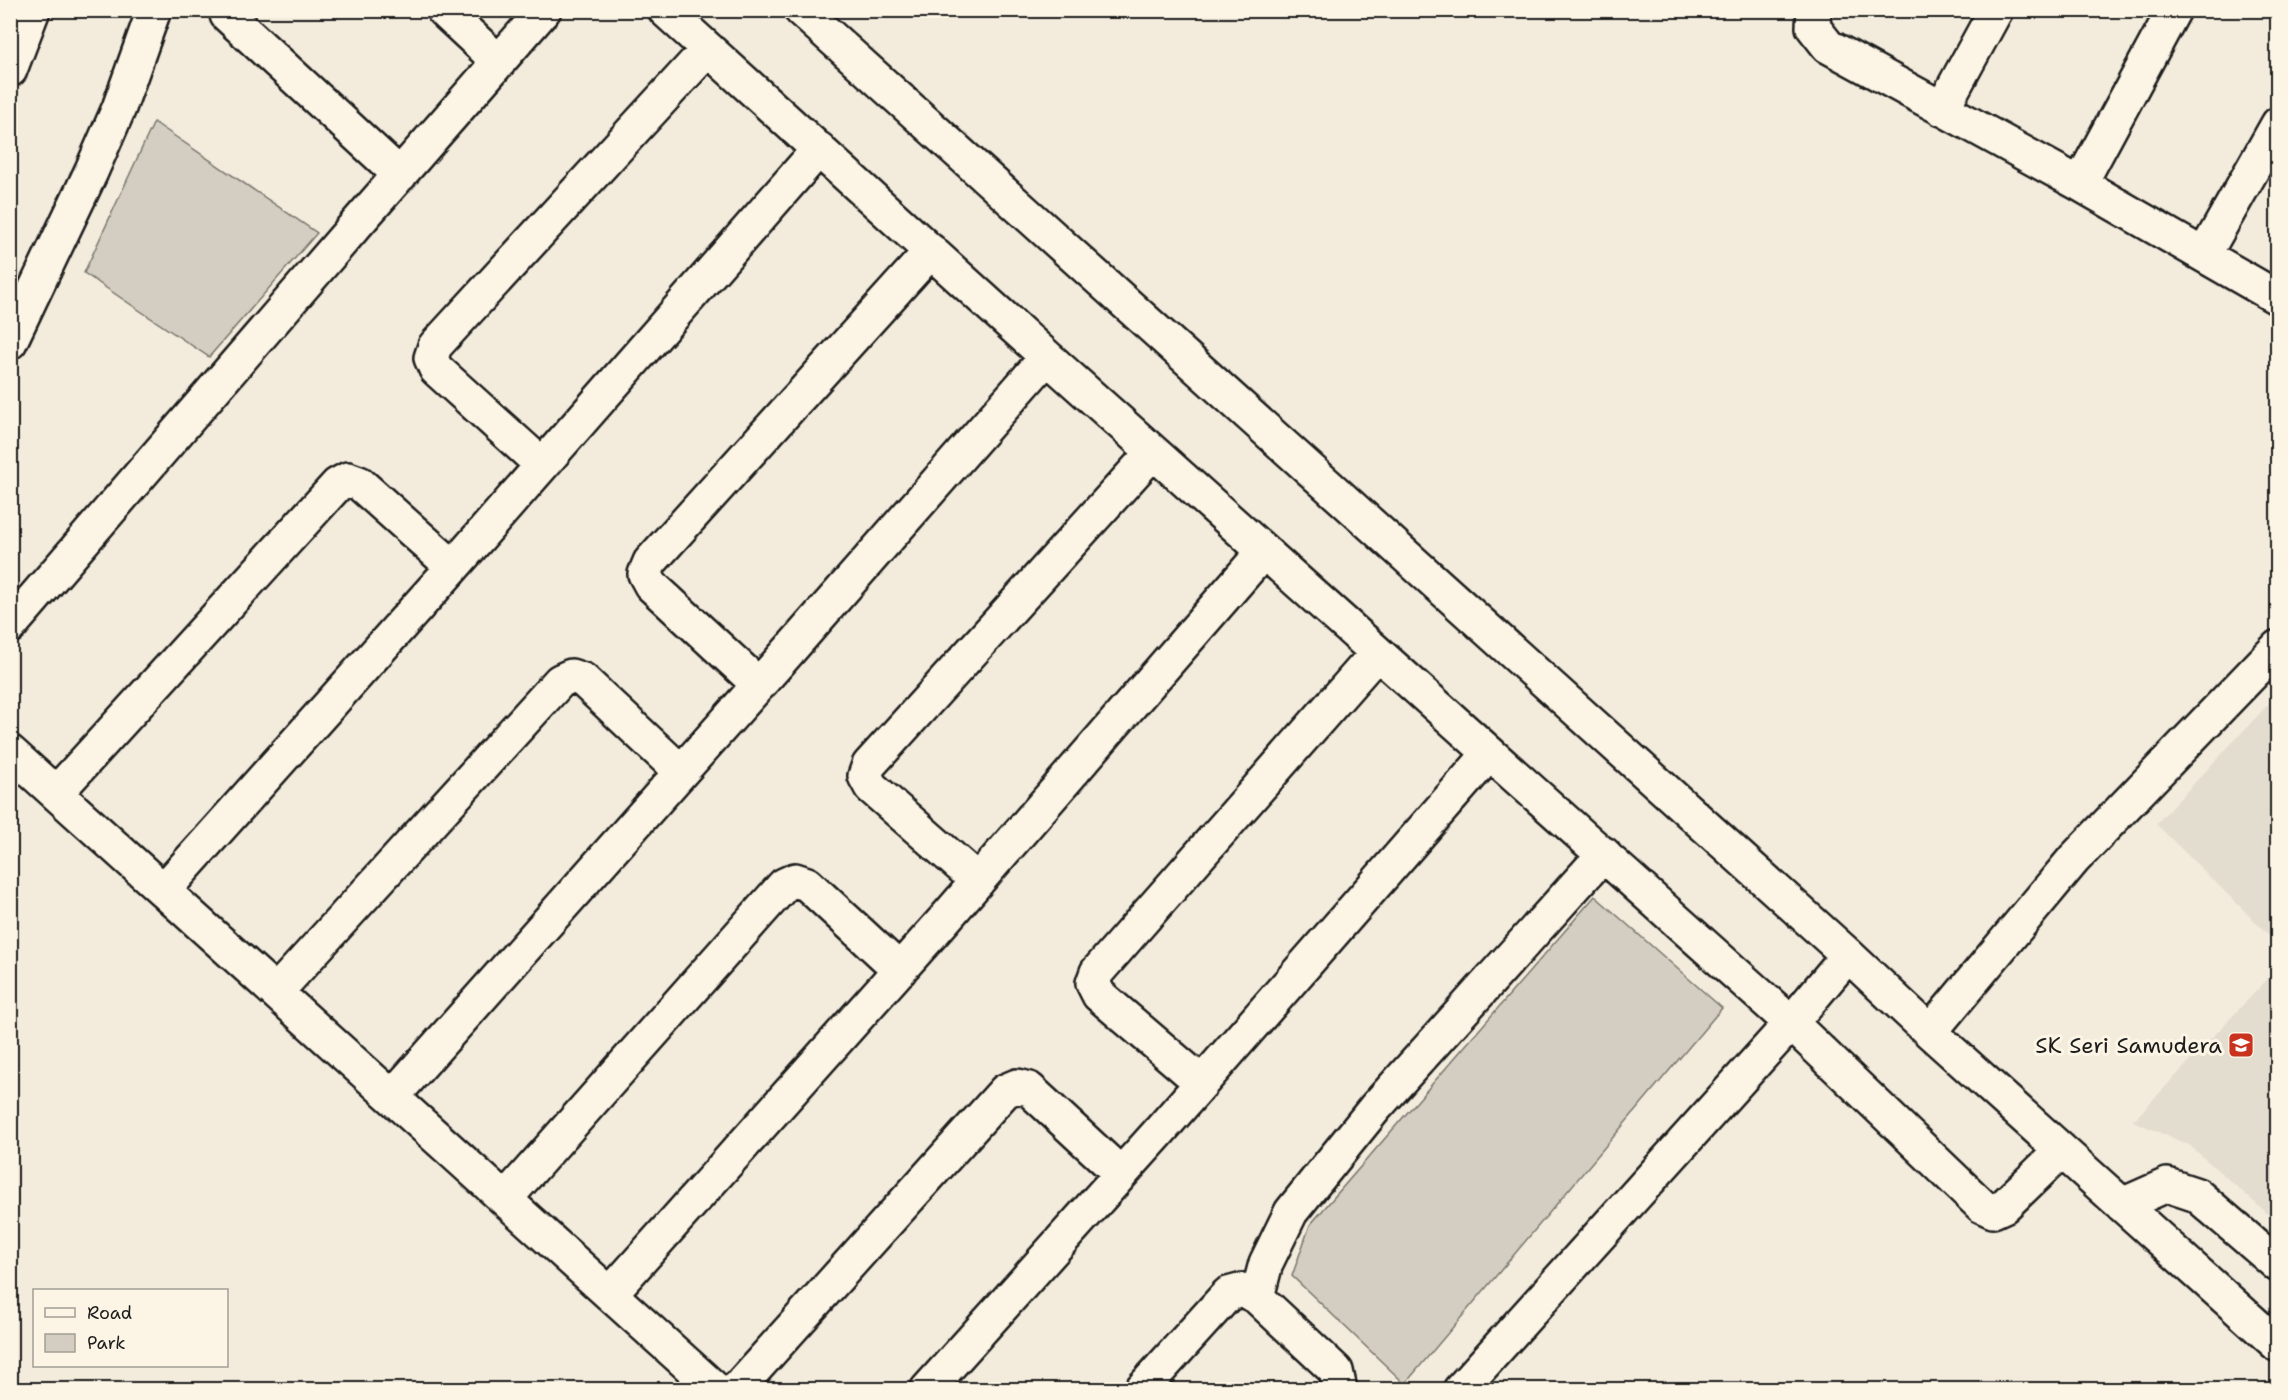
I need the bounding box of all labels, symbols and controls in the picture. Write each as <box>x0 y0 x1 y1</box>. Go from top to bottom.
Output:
school or university icon: SK Seri Samudera <box>2226 1030 2256 1060</box>
place label: SK Seri Samudera <box>2035 1031 2222 1060</box>
legend <box>33 1289 228 1367</box>
text: Road <box>87 1301 132 1325</box>
text: Park <box>87 1331 126 1355</box>

